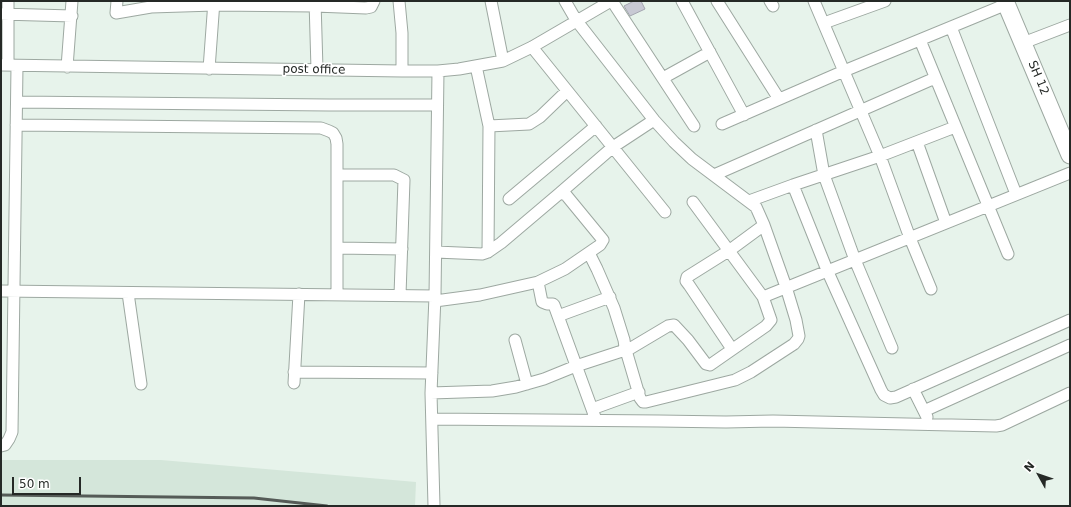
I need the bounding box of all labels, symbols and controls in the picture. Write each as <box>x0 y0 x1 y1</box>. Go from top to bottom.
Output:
street label: SH 12 <box>1024 59 1052 97</box>
street label: post office <box>283 62 345 78</box>
north arrow <box>1019 455 1059 495</box>
text: N <box>1021 459 1037 475</box>
scale bar <box>14 469 83 495</box>
text: 50 m <box>19 477 50 491</box>

